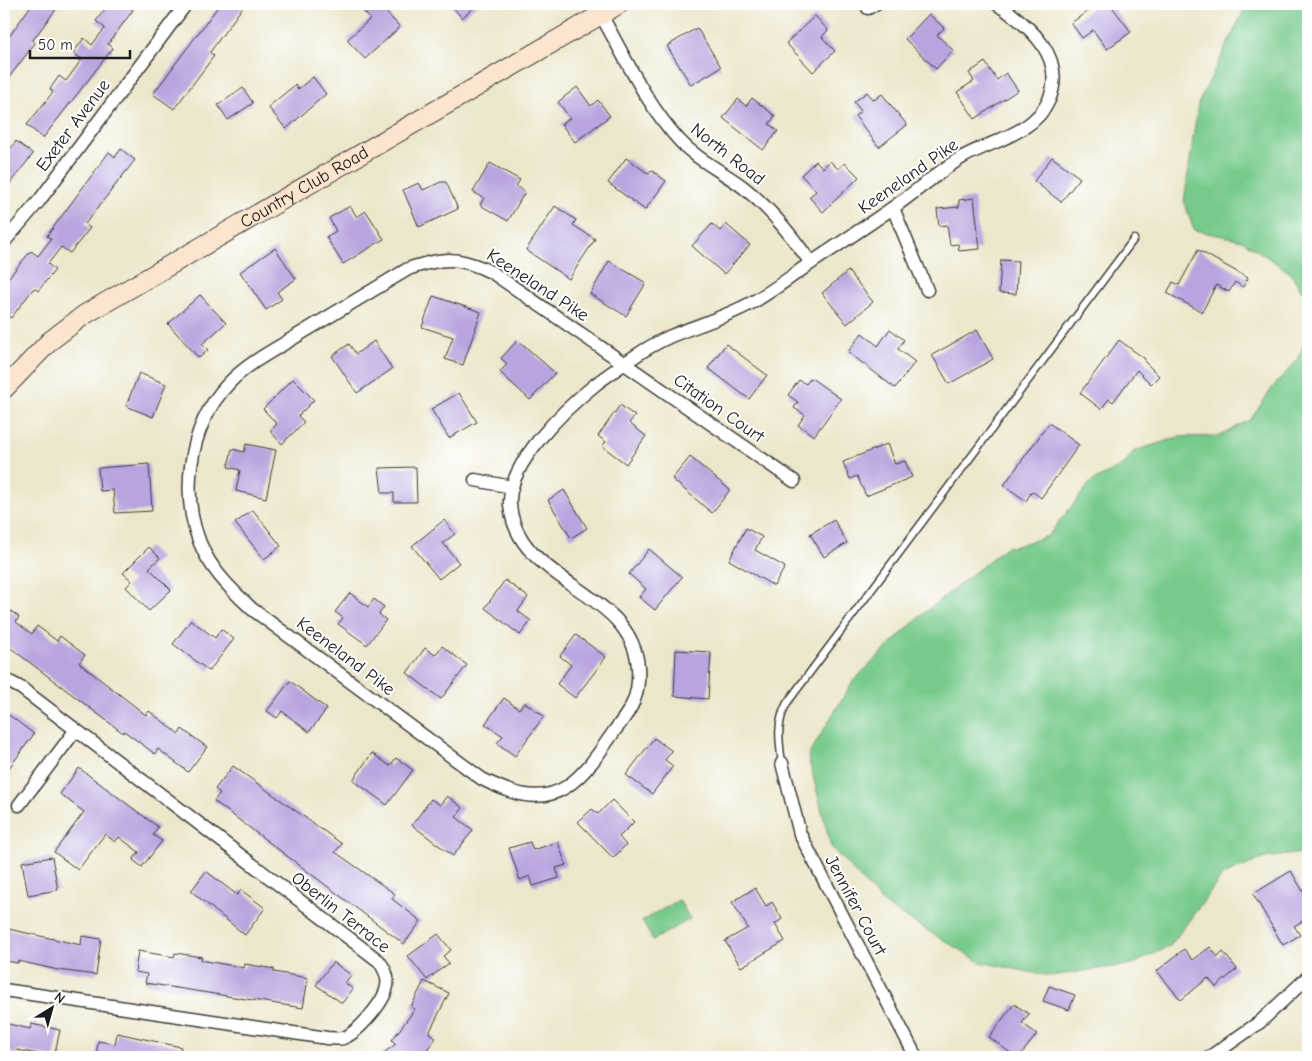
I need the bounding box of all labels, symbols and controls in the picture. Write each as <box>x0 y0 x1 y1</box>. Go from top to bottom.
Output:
scale bar <box>30 28 130 60</box>
text: 50 m <box>38 36 73 54</box>
street label: Exeter Avenue <box>32 75 115 175</box>
street label: North Road <box>686 119 769 190</box>
street label: Keeneland Pike <box>854 134 962 219</box>
street label: Country Club Road <box>237 142 372 233</box>
street label: Keeneland Pike <box>483 245 593 326</box>
street label: Citation Court <box>669 369 769 448</box>
street label: Keeneland Pike <box>293 613 399 700</box>
street label: Jennifer Court <box>820 852 891 960</box>
street label: Oberlin Terrace <box>287 867 394 957</box>
north arrow <box>28 984 78 1034</box>
text: N <box>51 988 68 1008</box>

